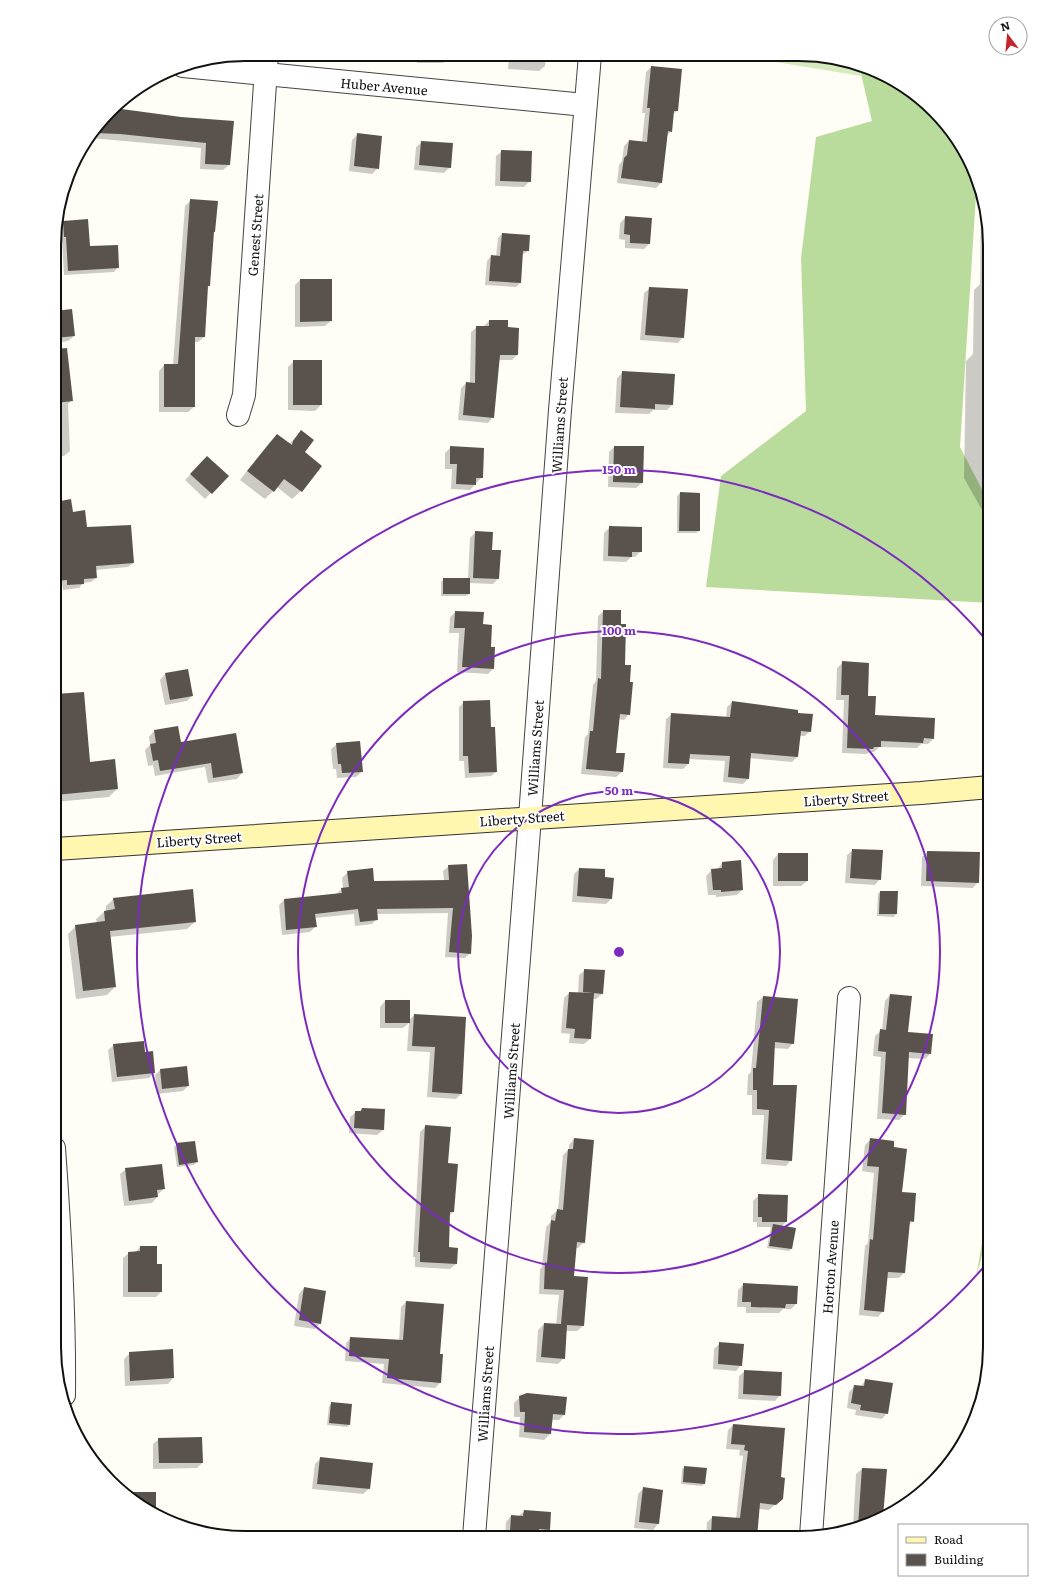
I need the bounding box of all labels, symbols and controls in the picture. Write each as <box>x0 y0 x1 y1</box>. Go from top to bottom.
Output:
north arrow <box>988 16 1028 56</box>
text: N <box>998 16 1012 34</box>
street label: Huber Avenue <box>340 73 429 99</box>
street label: Genest Street <box>243 193 267 277</box>
street label: Williams Street <box>546 376 572 474</box>
text: 150 m <box>602 460 636 478</box>
text: 100 m <box>602 621 636 639</box>
street label: Williams Street <box>522 699 548 797</box>
text: 50 m <box>605 781 633 799</box>
street label: Liberty Street <box>803 785 890 810</box>
street label: Liberty Street <box>479 805 566 830</box>
street label: Liberty Street <box>156 826 243 851</box>
centre of rings <box>612 945 626 959</box>
street label: Williams Street <box>498 1022 524 1120</box>
street label: Horton Avenue <box>817 1219 843 1315</box>
street label: Williams Street <box>472 1345 498 1443</box>
legend <box>898 1524 1028 1576</box>
text: Road <box>934 1530 964 1548</box>
text: Building <box>934 1550 984 1568</box>

